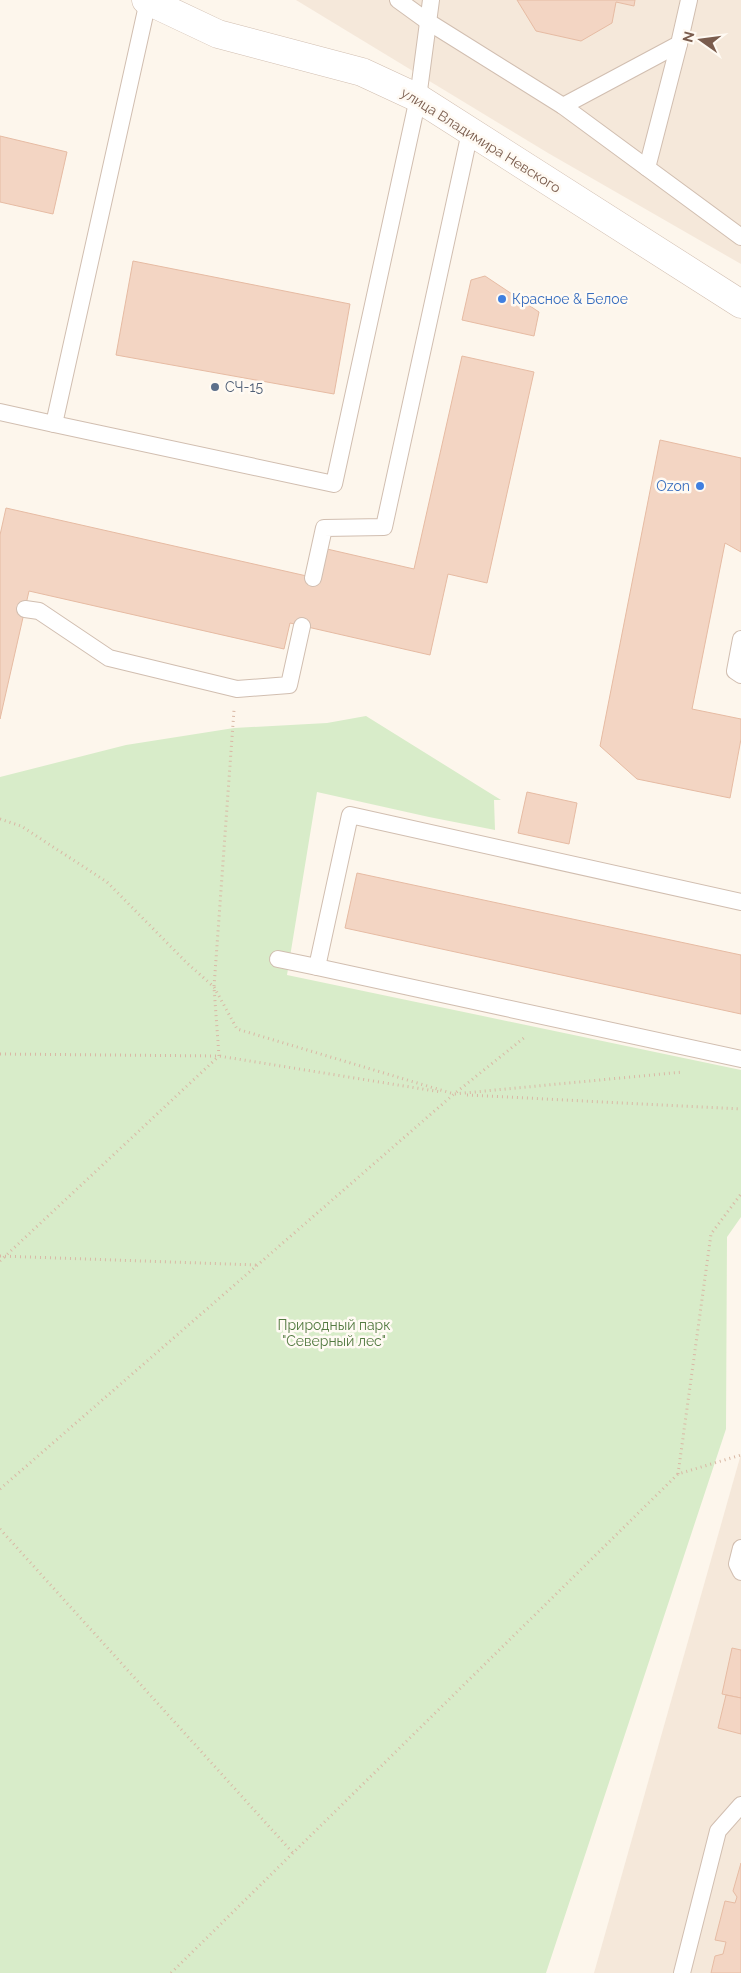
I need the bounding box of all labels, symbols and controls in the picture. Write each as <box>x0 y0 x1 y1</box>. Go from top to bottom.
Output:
north arrow <box>676 15 726 65</box>
text: N <box>679 30 697 44</box>
street label: улица Владимира Невского <box>398 84 564 196</box>
place label: Красное & Белое <box>512 291 628 307</box>
marker: Красное & Белое <box>496 293 508 305</box>
place label: СЧ-15 <box>225 379 263 395</box>
marker: СЧ-15 <box>209 381 221 393</box>
place label: Ozon <box>656 478 690 494</box>
marker: Ozon <box>694 480 706 492</box>
park label: Природный парк "Северный лес" <box>277 1317 391 1349</box>

